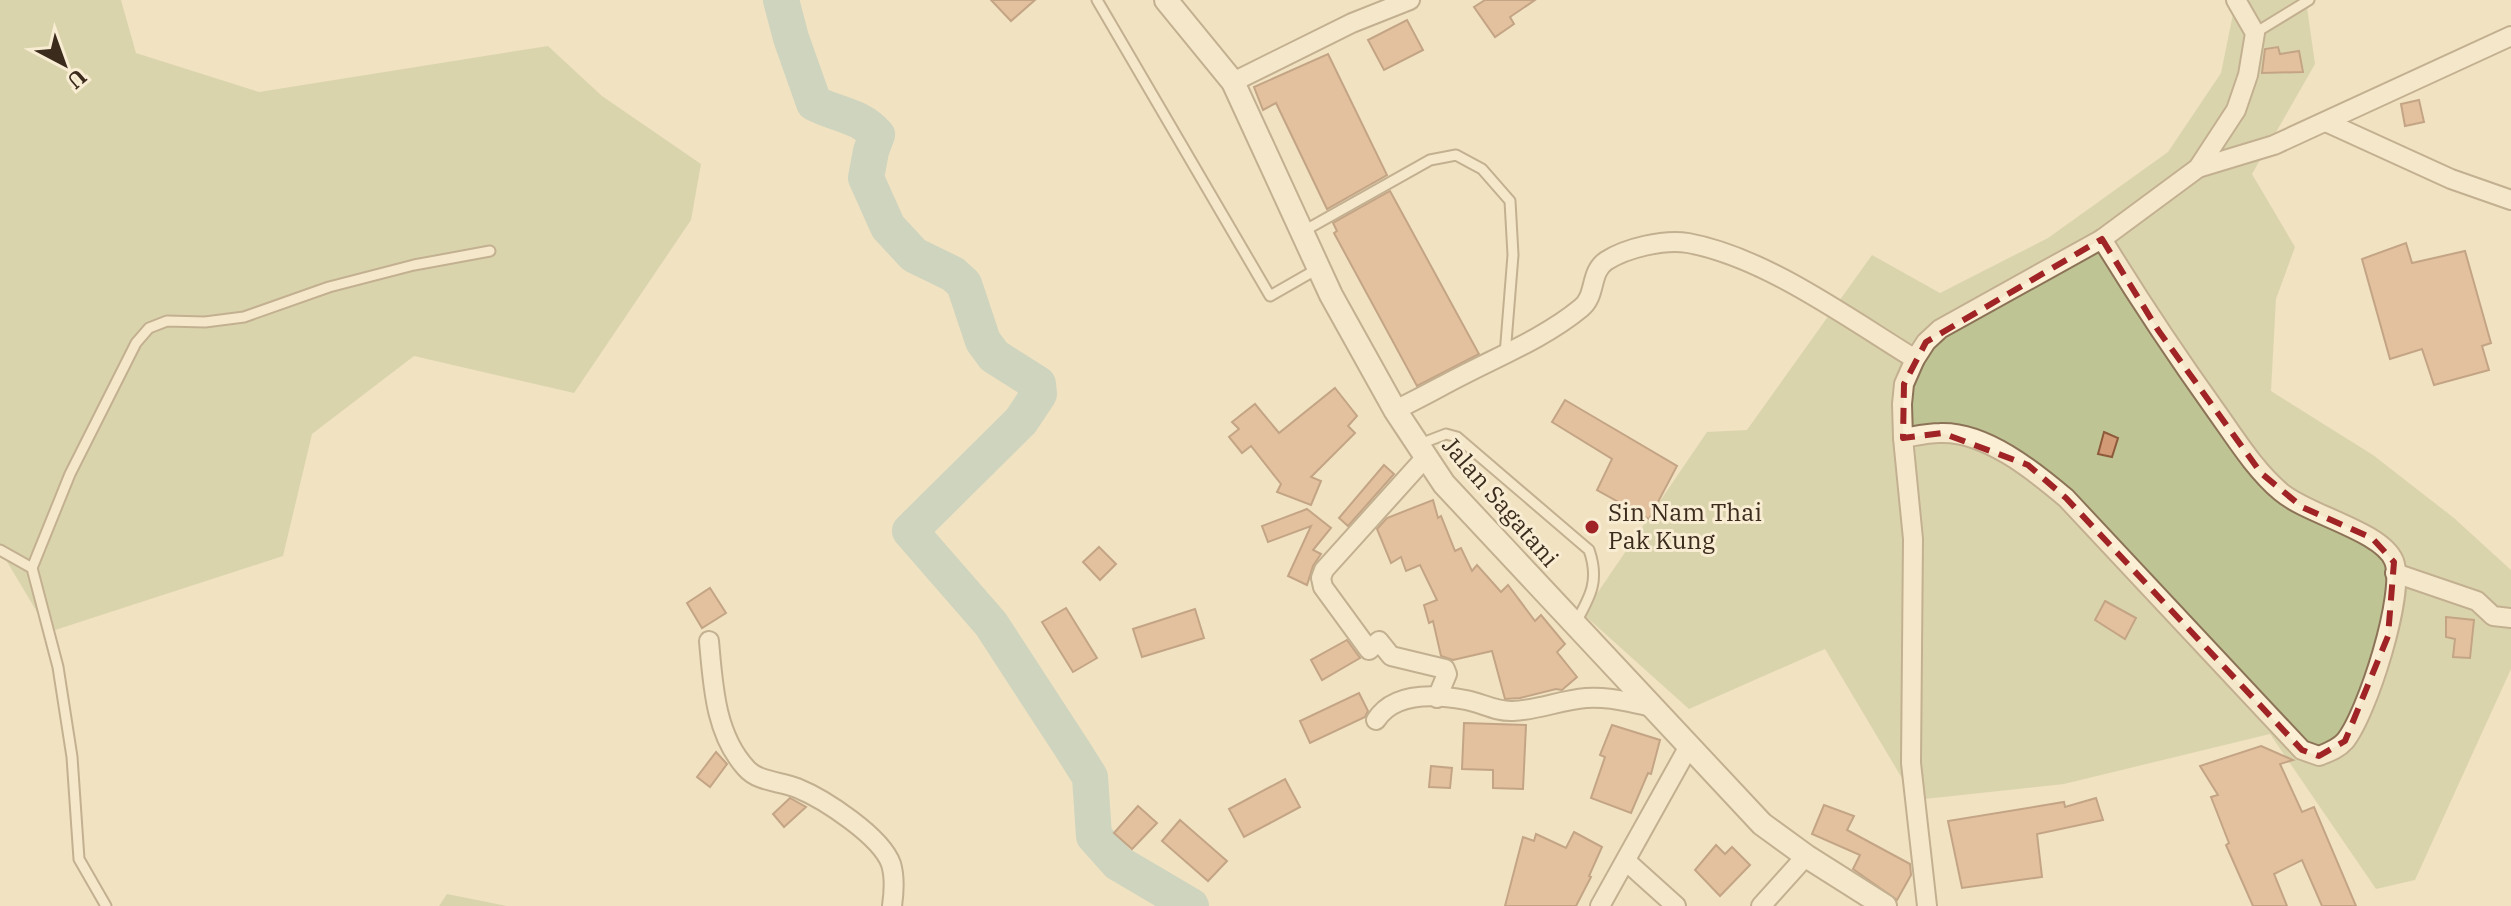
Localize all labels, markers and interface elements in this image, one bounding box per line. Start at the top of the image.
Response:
north arrow [24,24,104,104]
text: U [61,63,93,96]
street label: Jalan Sagatani [1435,429,1566,573]
place label: Sin Nam Thai Pak Kung [1608,496,1762,556]
marker: Sin Nam Thai Pak Kung [1583,518,1601,536]

